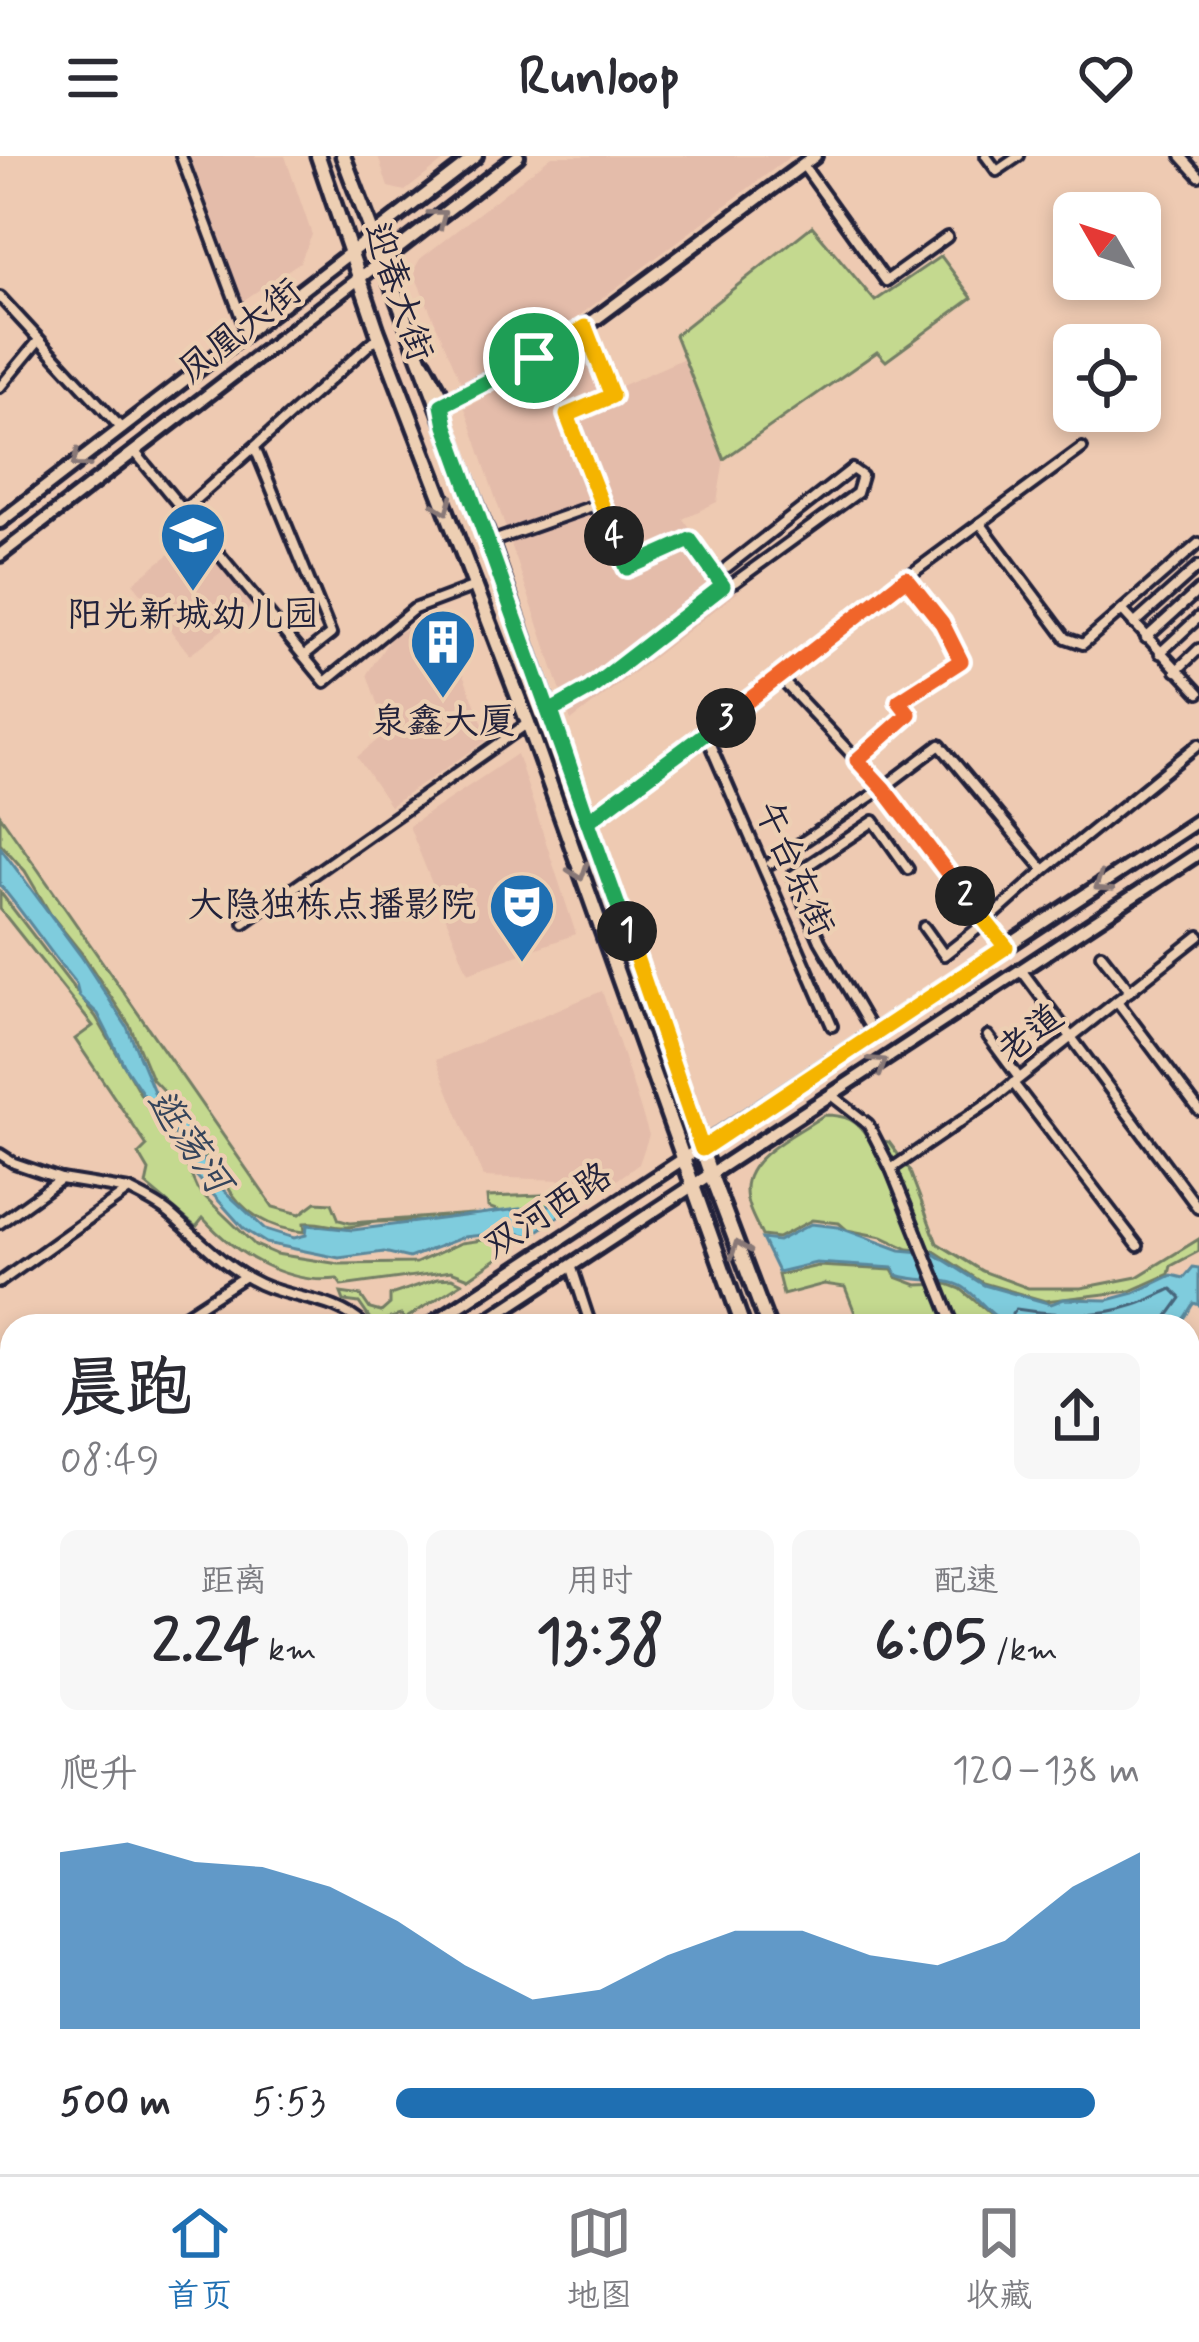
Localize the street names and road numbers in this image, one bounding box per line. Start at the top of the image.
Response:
street label: 迎春大街 [351,216,443,368]
street label: 凤凰大街 [170,269,312,395]
street label: 午台东街 [742,794,844,944]
street label: 老道 [988,994,1074,1076]
street label: 双河西路 [476,1153,622,1271]

